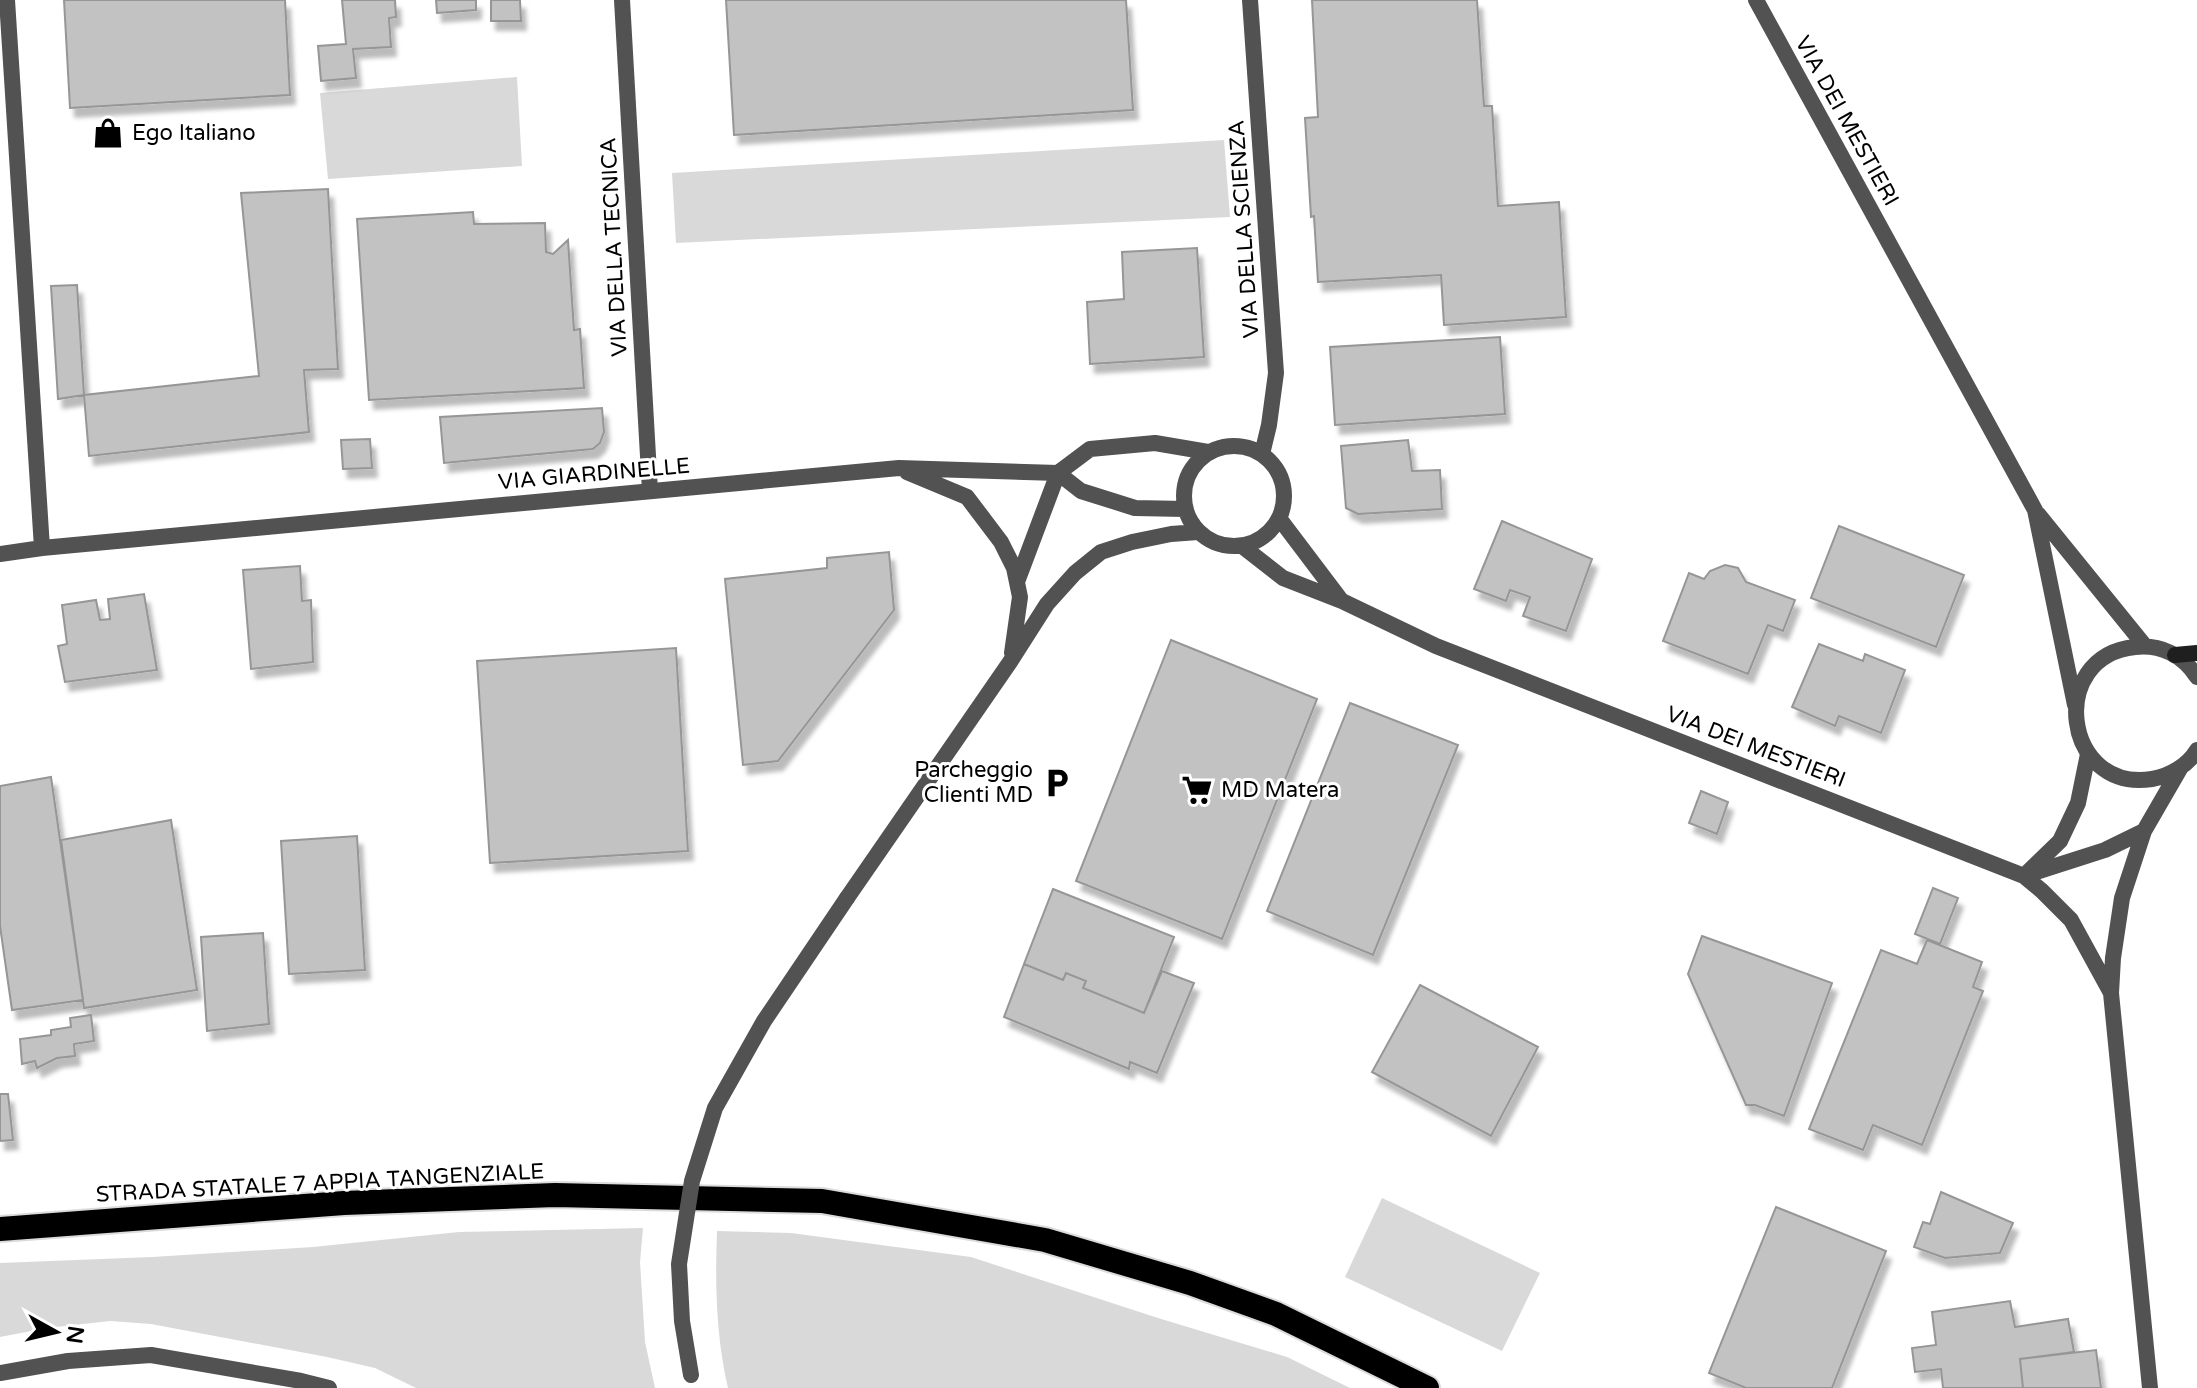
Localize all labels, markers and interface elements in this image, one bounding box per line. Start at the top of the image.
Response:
street label: VIA DEI MESTIERI [1790,32,1904,210]
shop icon: Ego Italiano [91,116,125,150]
street label: VIA DELLA SCIENZA [1223,119,1265,339]
place label: Ego Italiano [132,120,256,146]
street label: VIA DELLA TECNICA [595,137,633,357]
street label: VIA GIARDINELLE [497,453,691,495]
street label: VIA DEI MESTIERI [1663,701,1849,793]
place label: Parcheggio Clienti MD [914,757,1033,808]
parking icon: Parcheggio Clienti MD [1040,766,1074,800]
supermarket icon: MD Matera [1180,773,1214,807]
place label: MD Matera [1221,777,1339,803]
street label: STRADA STATALE 7 APPIA TANGENZIALE [95,1158,545,1208]
north arrow [16,1292,96,1372]
text: N [61,1324,89,1345]

